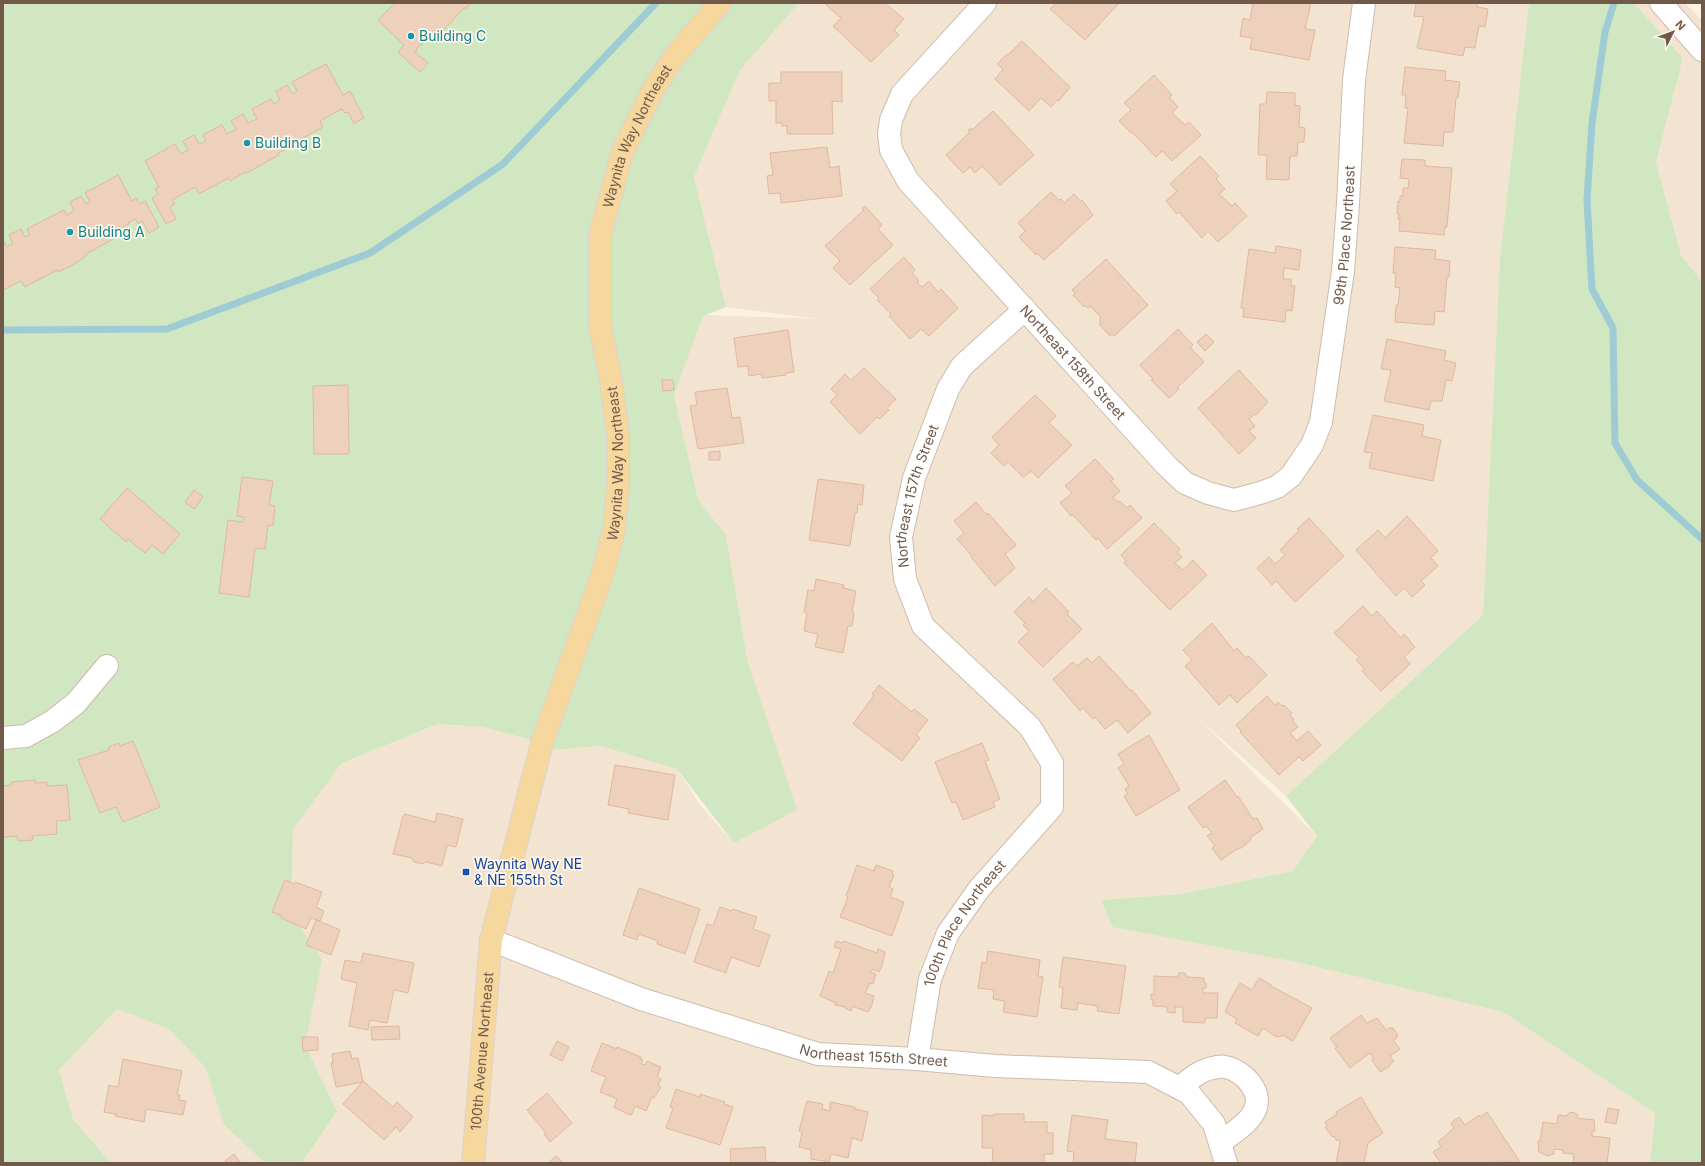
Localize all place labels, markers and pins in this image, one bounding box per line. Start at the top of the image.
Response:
place label: Building C [419,27,486,44]
marker: Building C [406,31,416,41]
place label: Building B [255,134,321,151]
marker: Building B [242,138,252,148]
place label: Building A [78,223,145,240]
marker: Building A [65,227,75,237]
place label: Waynita Way NE & NE 155th St [474,855,582,888]
marker: Waynita Way NE & NE 155th St [461,867,471,877]

